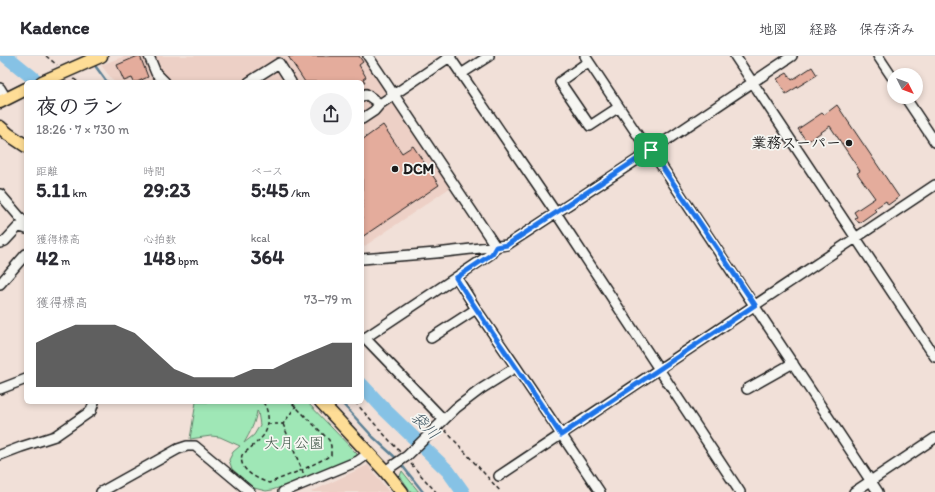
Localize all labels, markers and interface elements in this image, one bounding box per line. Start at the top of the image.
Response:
text: Kadence [20,16,90,39]
text: 地図 [759,21,787,38]
text: 経路 [809,21,837,38]
text: 保存済み [859,21,915,38]
north arrow [887,68,923,104]
map controls [887,68,923,104]
text: 夜のラン [36,93,124,120]
button: share [310,93,352,135]
text: 18:26 · 7 × 730 m [36,122,129,137]
pin [634,133,668,167]
place label: 業務スーパー [752,134,841,152]
marker: 業務スーパー [844,138,854,148]
icon: arrive [640,139,662,161]
place label: DCM [403,160,434,178]
marker: DCM [390,164,400,174]
text: 距離 [36,165,58,178]
text: 時間 [143,165,165,178]
text: ペース [251,165,283,178]
text: 5.11 [36,178,70,202]
text: 29:23 [143,178,191,202]
text: 5:45 [251,178,289,202]
text: km [70,187,87,200]
text: /km [289,187,310,200]
text: kcal [251,232,270,245]
text: 獲得標高 [36,233,80,246]
text: 心拍数 [143,233,176,246]
text: 364 [251,245,284,269]
text: 42 [36,246,59,270]
text: 148 [143,246,176,270]
text: m [59,255,70,268]
text: bpm [176,255,198,268]
text: 73–79 m [304,292,352,307]
text: 獲得標高 [36,295,88,310]
water label: 袋川 [408,407,444,443]
park label: 大月公園 [264,434,324,452]

